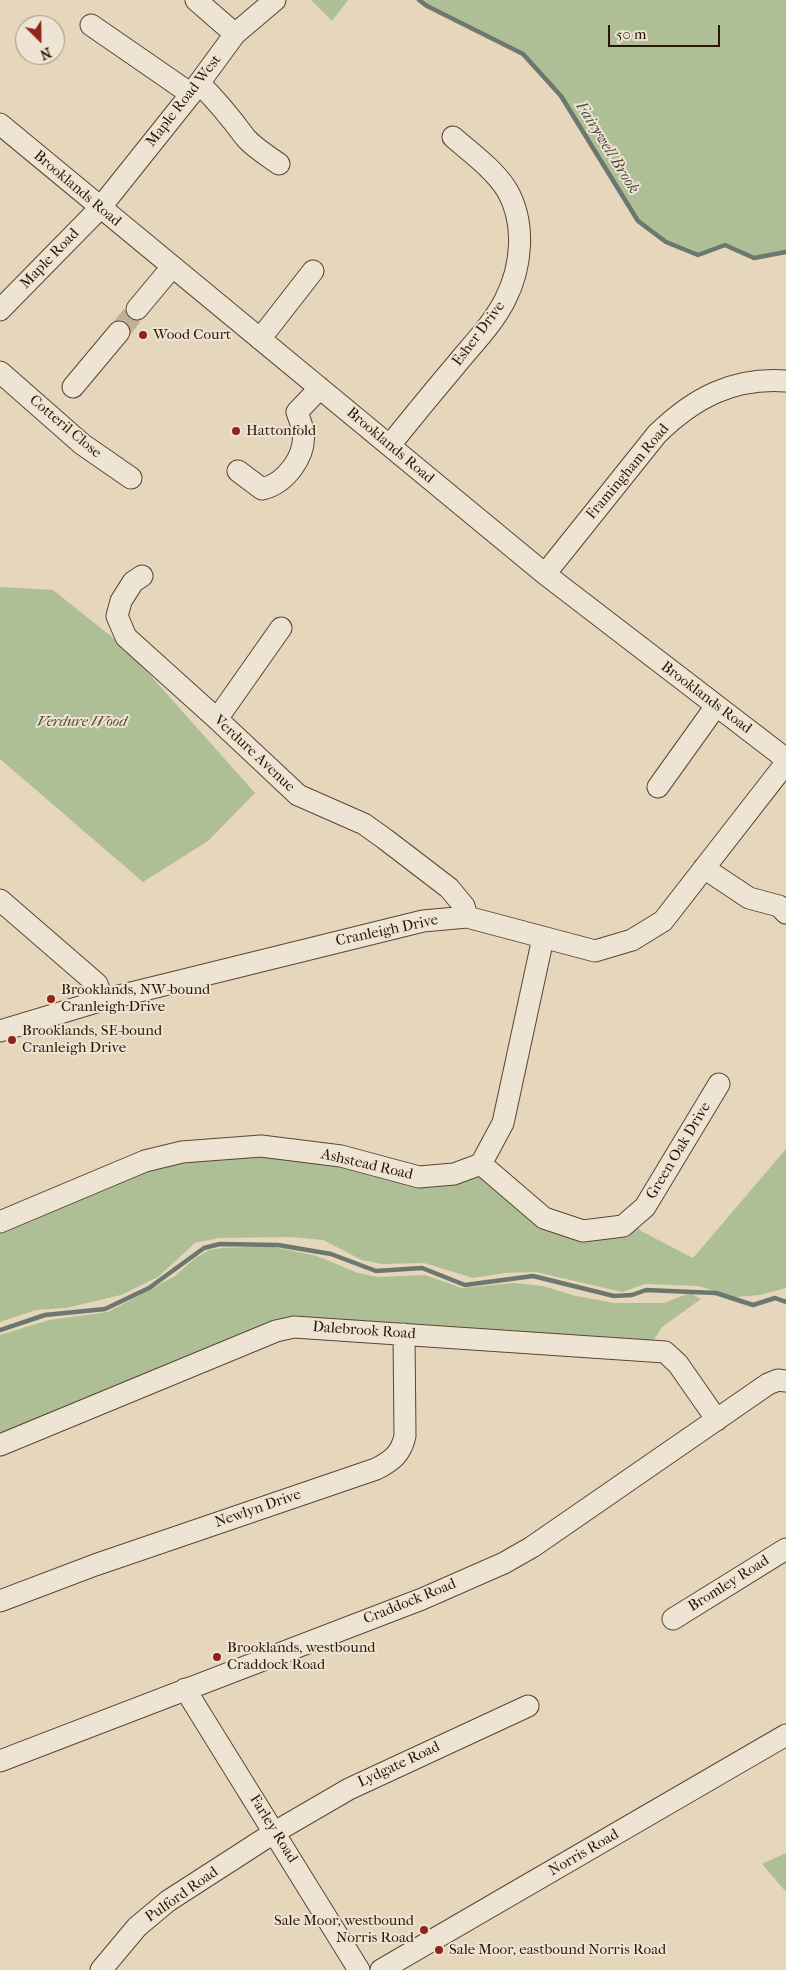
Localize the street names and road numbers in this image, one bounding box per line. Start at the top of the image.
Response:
street label: Maple Road West [142,51,226,151]
street label: Brooklands Road [29,147,125,231]
street label: Maple Road [17,225,83,293]
street label: Esher Drive [449,298,509,370]
street label: Cotteril Close [25,392,105,462]
street label: Brooklands Road [342,404,438,488]
street label: Framingham Road [583,420,673,524]
street label: Brooklands Road [657,658,755,738]
street label: Verdure Avenue [210,712,298,796]
street label: Cranleigh Drive [334,911,440,951]
street label: Green Oak Drive [643,1099,715,1203]
street label: Ashstead Road [319,1146,415,1184]
street label: Dalebrook Road [312,1318,416,1344]
street label: Newlyn Drive [213,1486,303,1532]
street label: Bromley Road [685,1552,773,1616]
street label: Craddock Road [361,1575,459,1629]
street label: Lydgate Road [355,1738,443,1792]
street label: Farley Road [245,1792,301,1866]
street label: Norris Road [546,1826,622,1880]
street label: Pulford Road [142,1863,222,1927]

